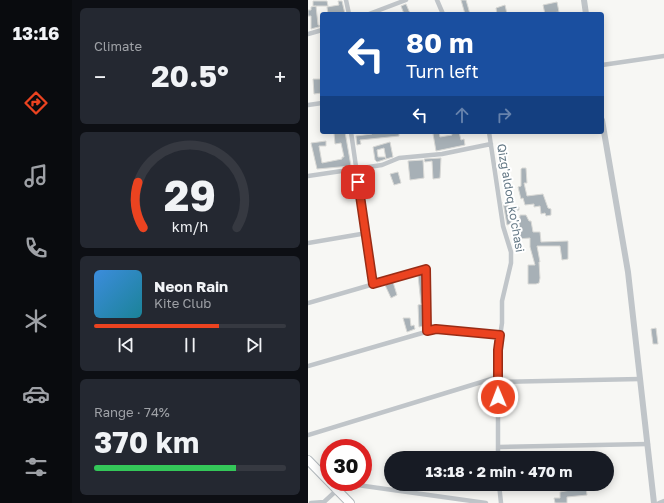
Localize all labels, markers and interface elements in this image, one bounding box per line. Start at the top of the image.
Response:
text: 13:16 [13,22,59,44]
text: 80 m [406,26,474,59]
icon: left [340,28,392,80]
text: Climate [94,38,142,54]
text: 20.5° [151,58,229,94]
text: Turn left [406,60,479,82]
text: − [94,63,106,90]
text: + [274,63,286,90]
icon: directions [22,89,50,117]
icon: left [409,104,431,126]
icon: ahead [451,104,473,126]
icon: right [493,104,515,126]
street label: Qizg'aldoq ko'chasi [494,142,528,254]
icon: music [22,162,50,190]
pin [341,165,375,199]
text: 29 [164,169,216,219]
icon: arrive [347,171,369,193]
text: km/h [172,217,208,234]
icon: phone [22,234,50,262]
text: Neon Rain [154,277,228,295]
text: Kite Club [154,295,211,311]
icon: climate [22,307,50,335]
icon: previous [115,334,137,356]
icon: pause [179,334,201,356]
icon: next [243,334,265,356]
position arrow [477,376,519,418]
icon: car [22,380,50,408]
text: Range · 74% [94,404,170,420]
text: 370 km [94,424,199,460]
speed limit sign: 30 [320,439,372,491]
icon: filters [22,453,50,481]
text: 13:18 · 2 min · 470 m [426,462,573,480]

